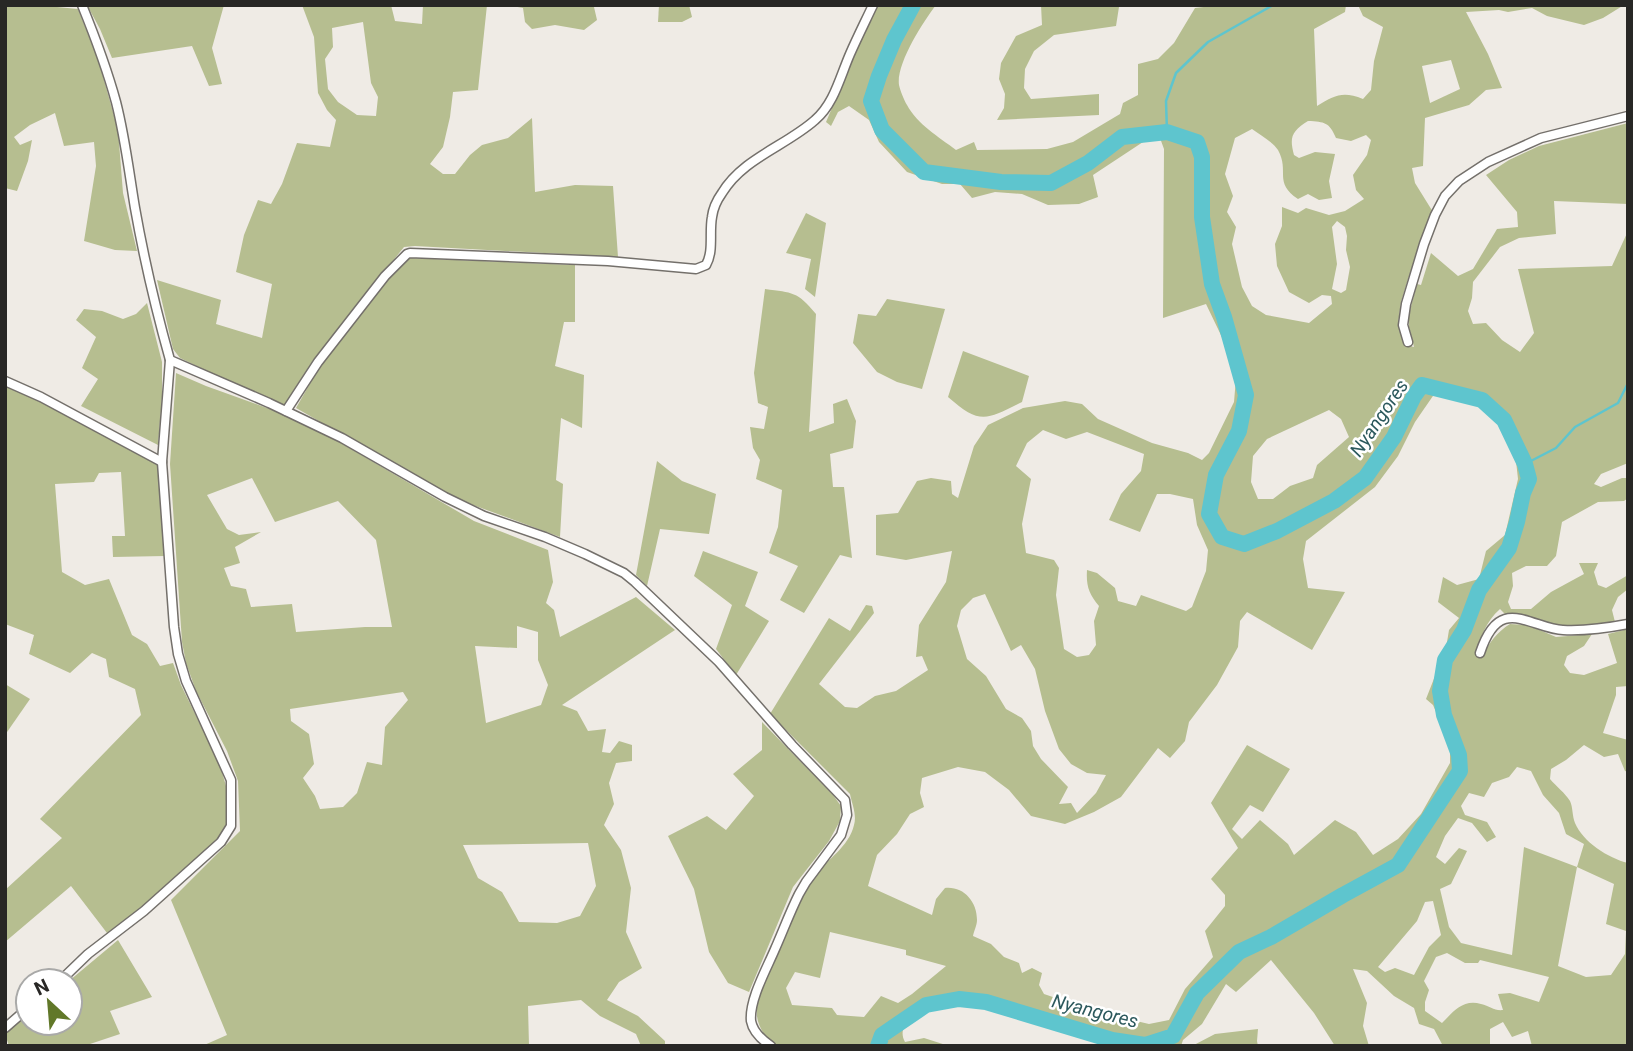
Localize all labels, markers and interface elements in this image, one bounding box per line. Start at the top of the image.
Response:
water label: Nyangores [1345,375,1413,461]
north arrow [14,967,84,1037]
text: N [31,974,53,1000]
water label: Nyangores [1049,989,1141,1033]

